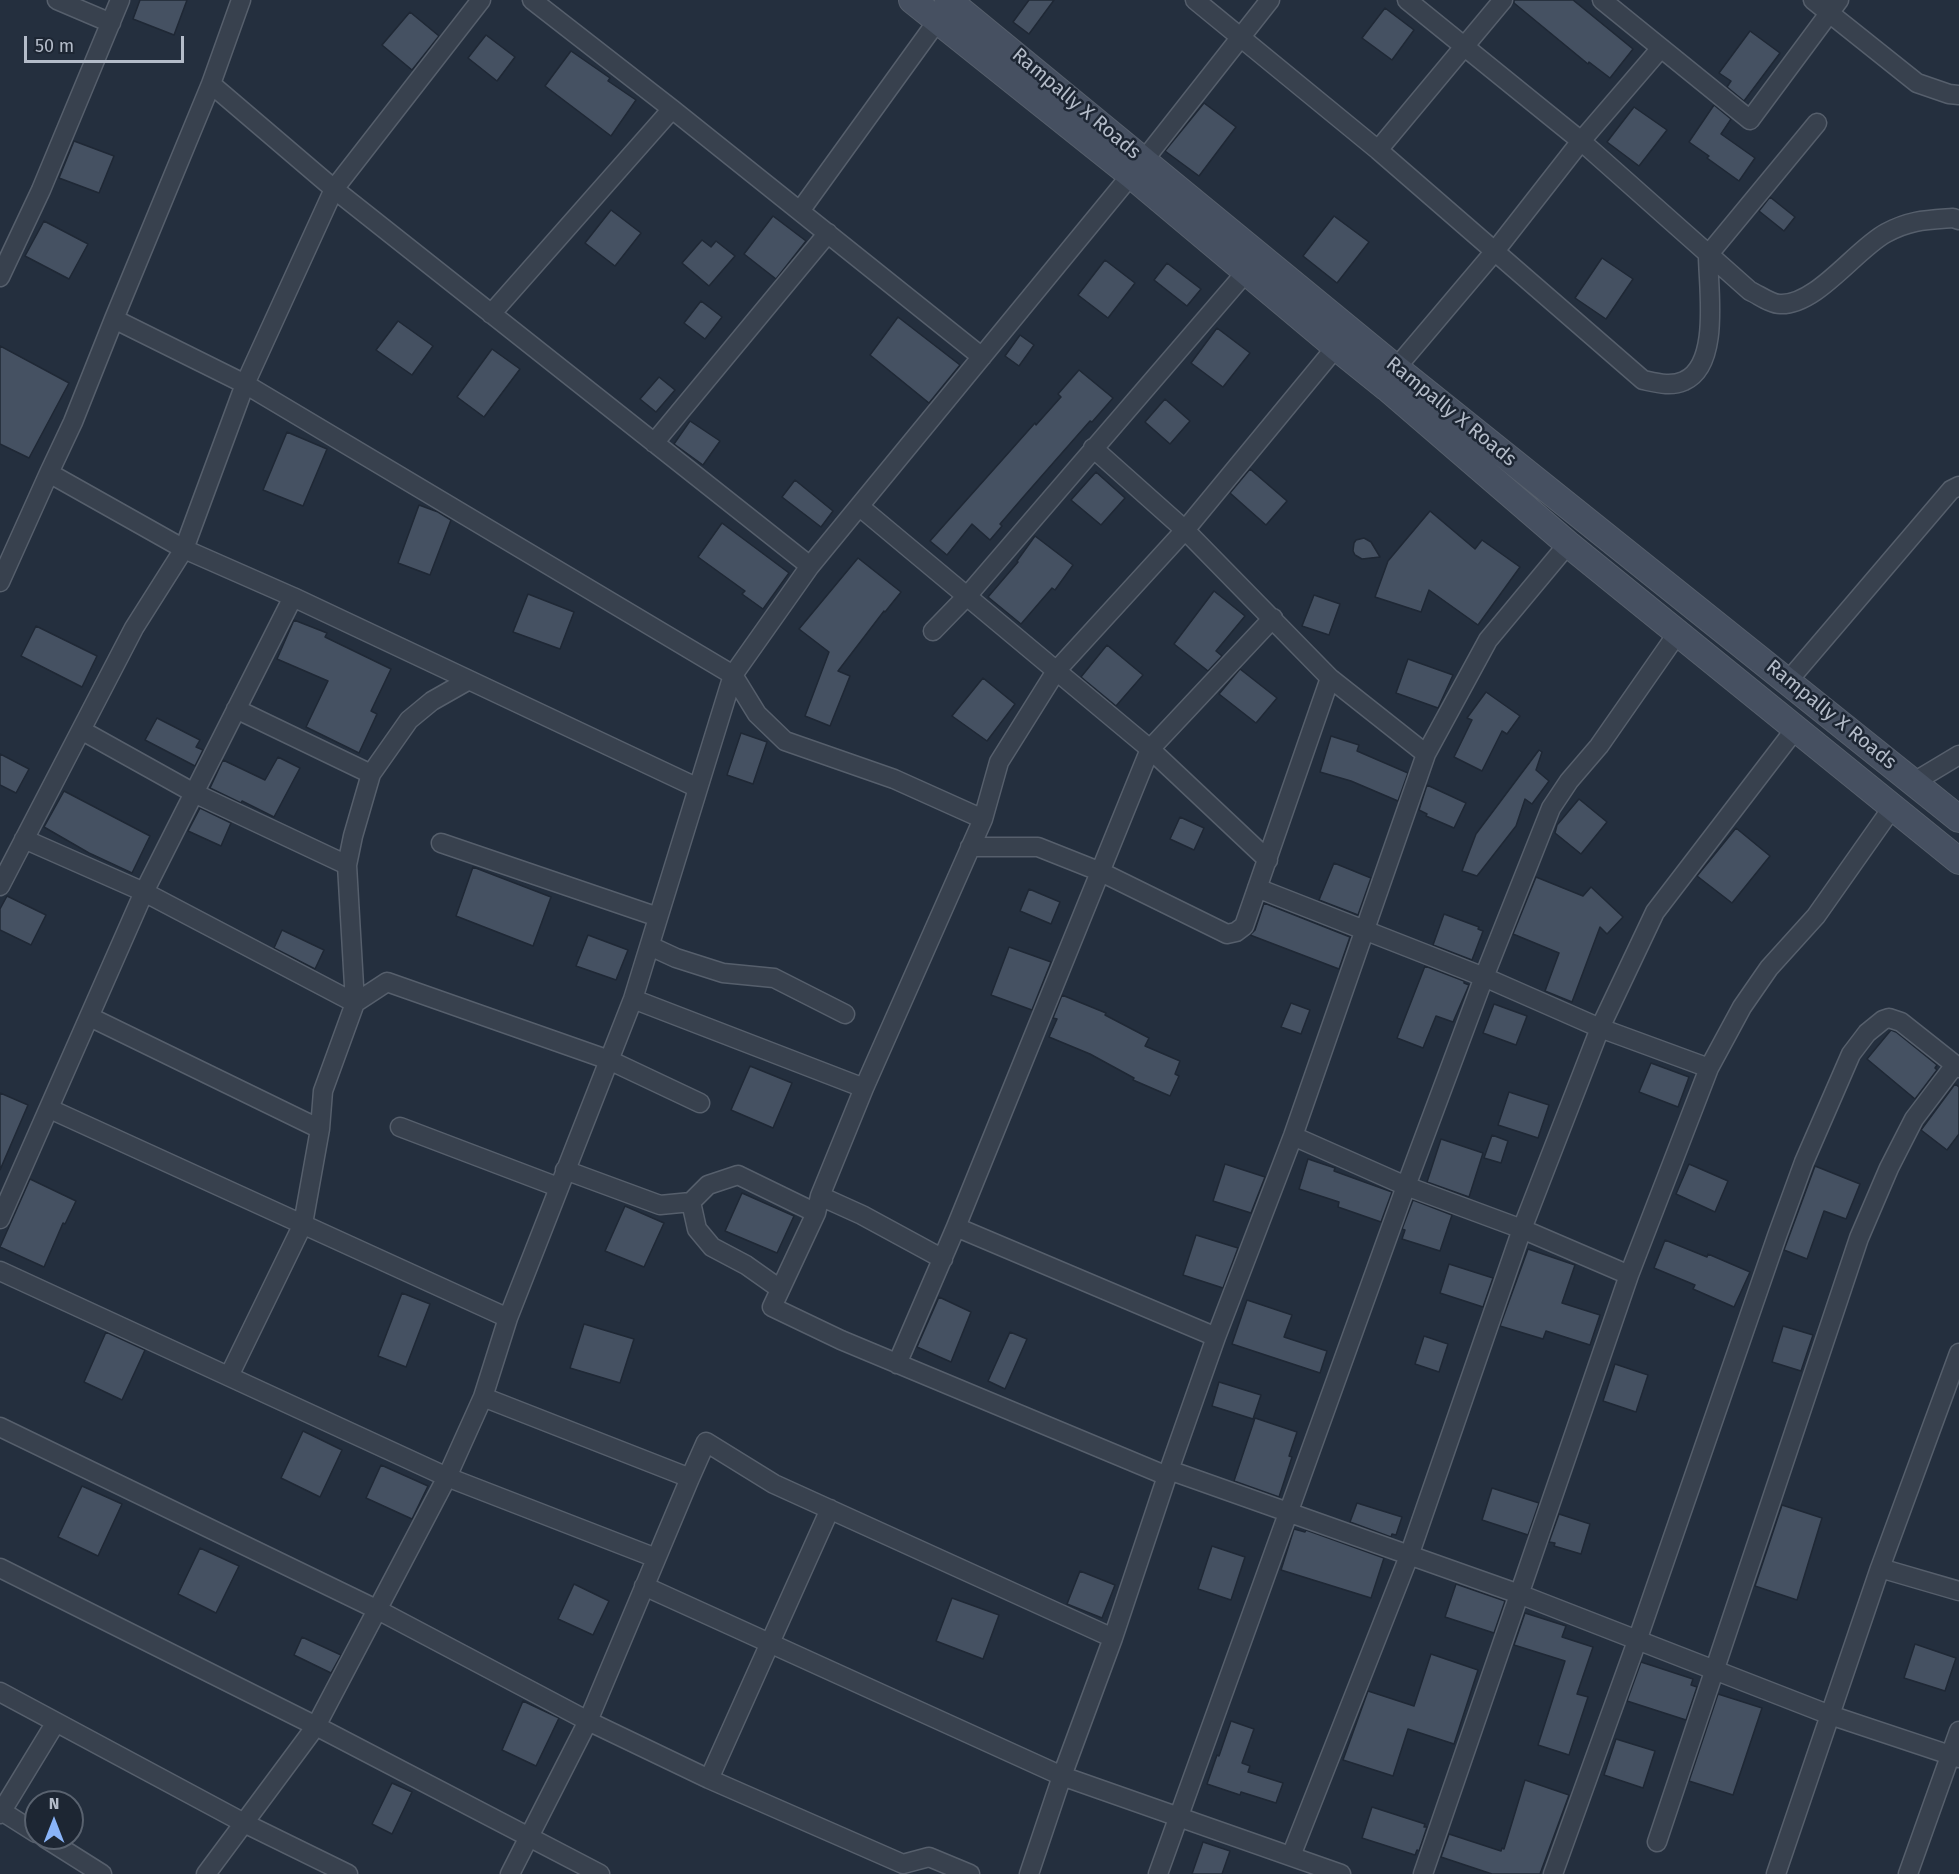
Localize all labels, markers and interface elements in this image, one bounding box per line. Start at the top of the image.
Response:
scale bar [27,24,188,62]
text: 50 m [35,35,74,57]
street label: Rampally X Roads [1007,43,1145,165]
street label: Rampally X Roads [1381,352,1521,472]
street label: Rampally X Roads [1761,655,1901,775]
north arrow [24,1790,84,1850]
text: N [49,1794,59,1813]

